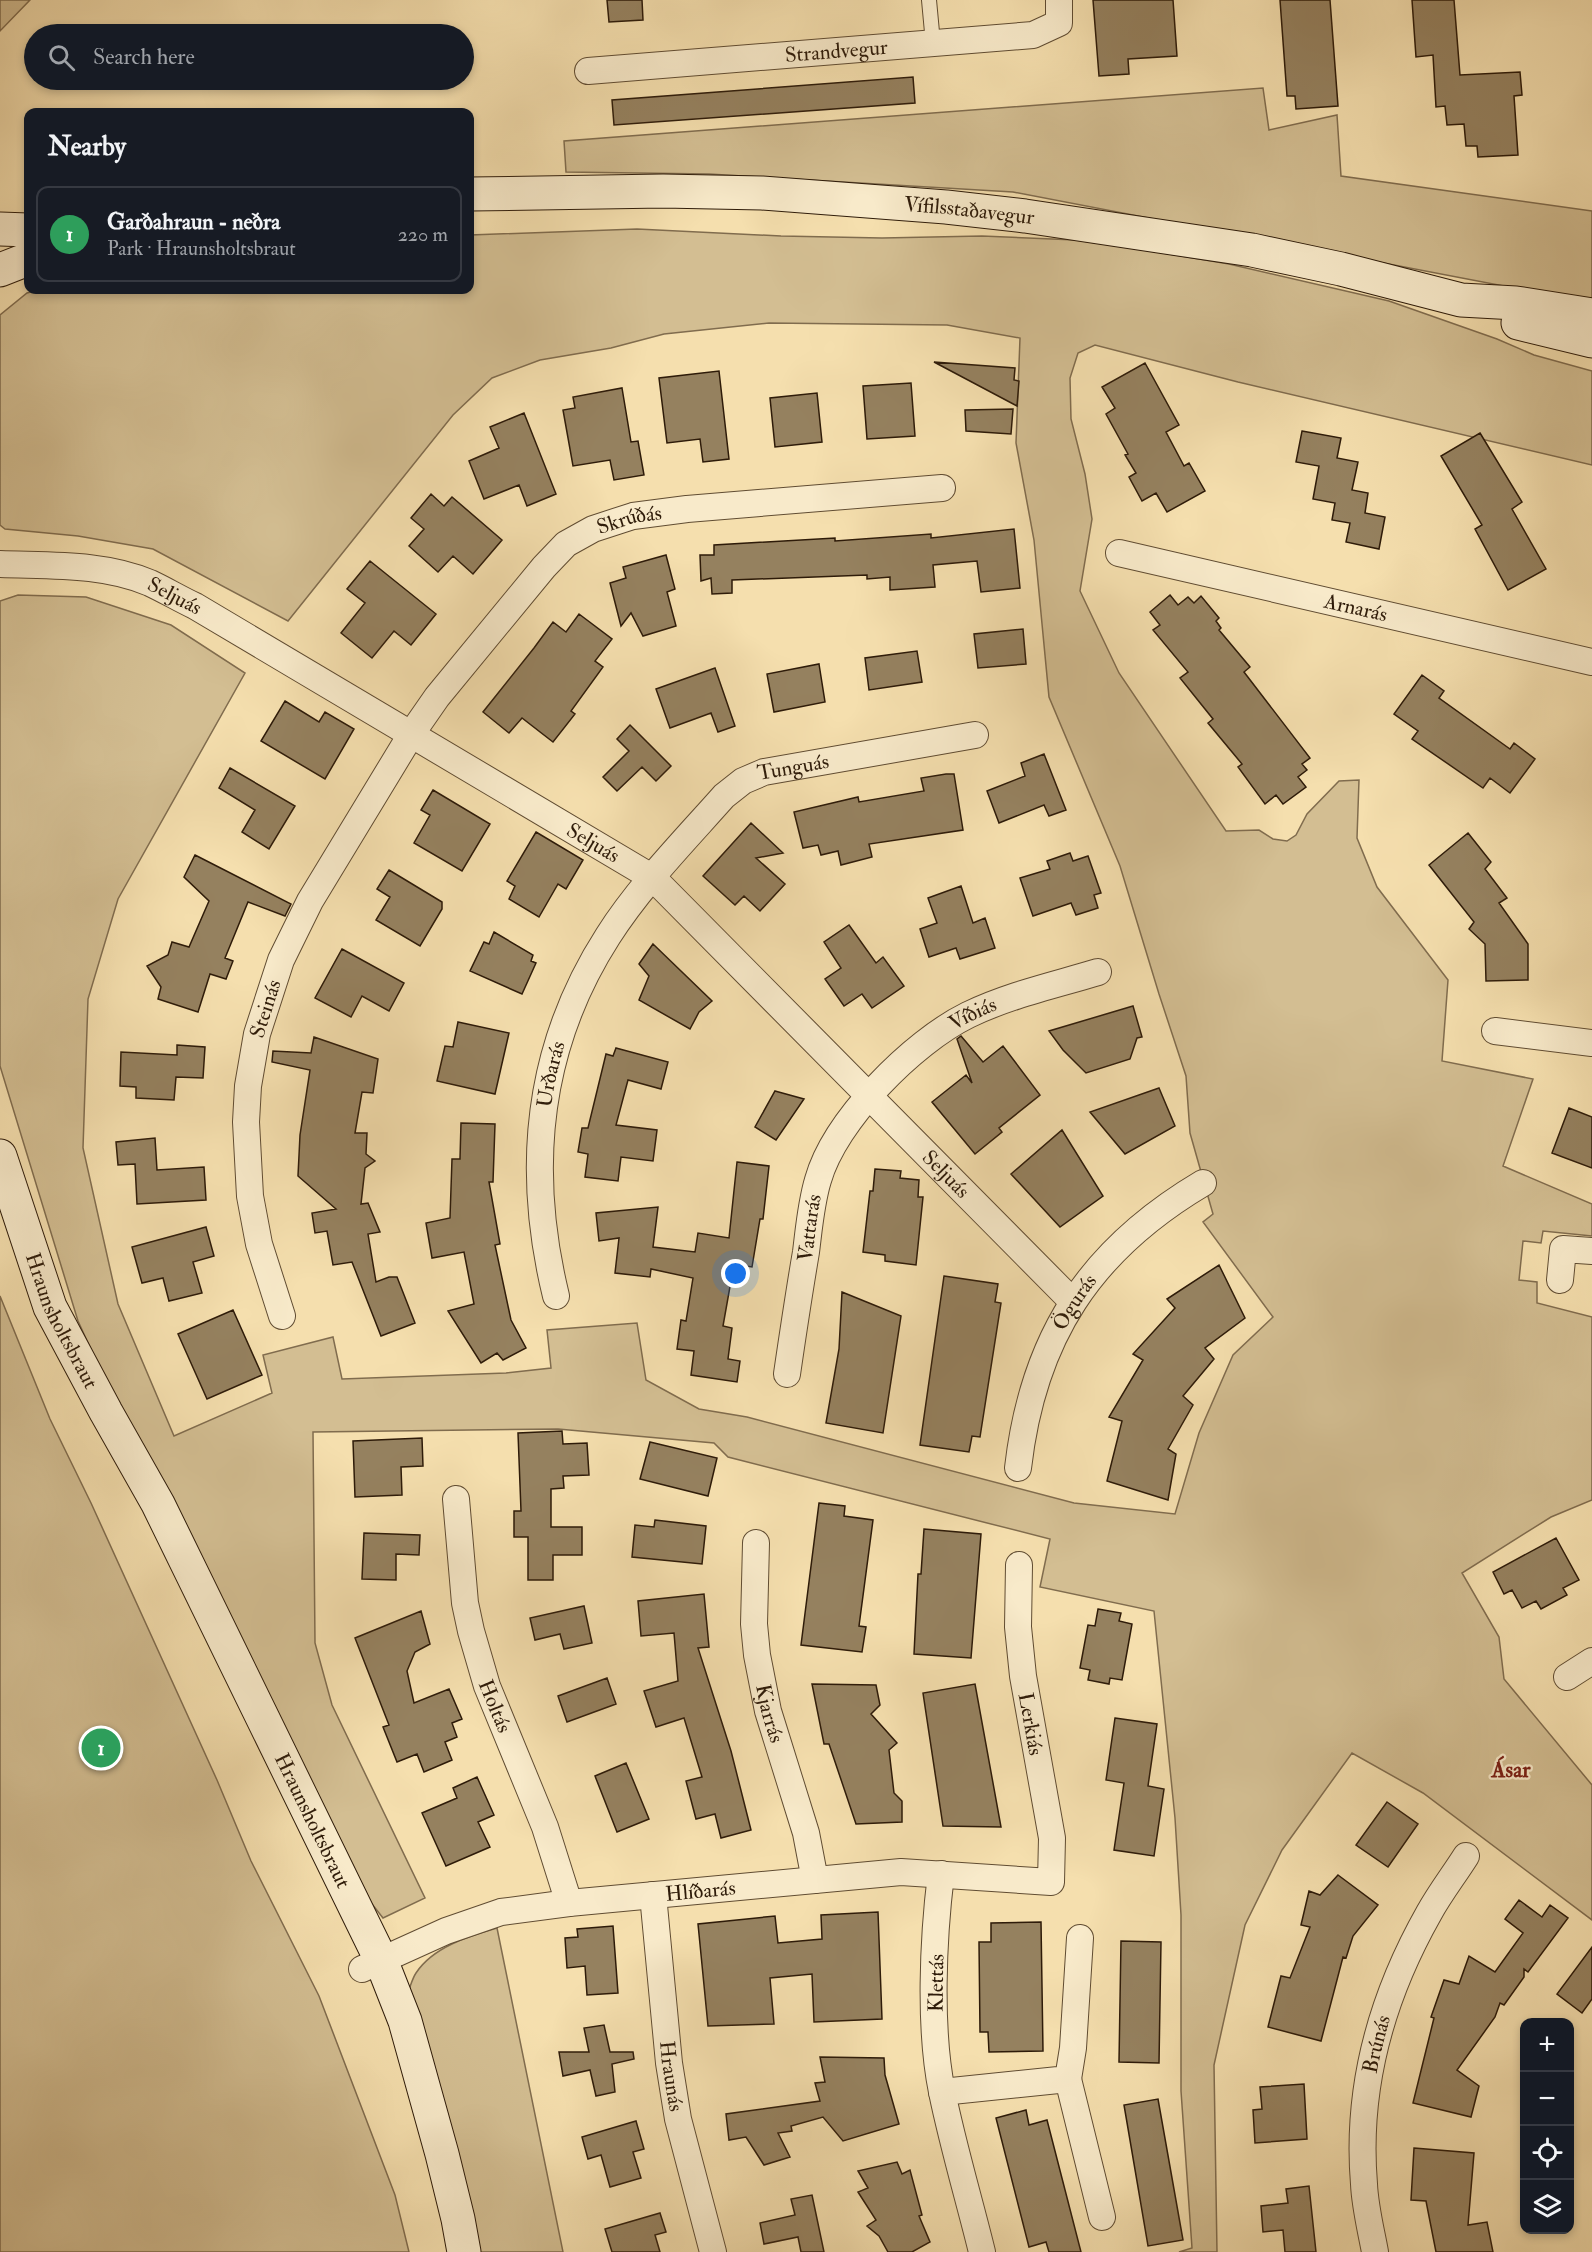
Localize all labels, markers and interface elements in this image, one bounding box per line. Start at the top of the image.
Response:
search box [24,24,474,90]
street label: Strandvegur [784,34,889,69]
icon: search [45,41,78,74]
text: Search here [93,43,195,71]
text: Nearby [48,131,126,163]
street label: Vífilsstaðavegur [903,191,1036,231]
text: Garðahraun - neðra [107,208,280,236]
text: 1 [66,222,73,247]
text: 220 m [398,222,448,247]
text: Park · Hraunsholtsbraut [107,236,296,261]
street label: Skrúðás [593,499,663,541]
street label: Seljuás [143,571,207,621]
street label: Arnarás [1320,587,1390,628]
street label: Tunguás [755,748,831,787]
street label: Seljuás [562,817,625,869]
street label: Steinás [244,976,288,1041]
street label: Víðiás [944,991,1000,1037]
street label: Urðarás [531,1038,572,1109]
street label: Seljuás [916,1144,976,1204]
street label: Vattarás [792,1192,828,1264]
street label: Hraunsholtsbraut [19,1249,104,1394]
your location [721,1259,750,1288]
street label: Ögurás [1047,1268,1103,1335]
street label: Holtás [472,1676,518,1737]
street label: Kjarrás [749,1682,790,1746]
street label: Lerkiás [1012,1691,1049,1758]
pin: 1 [82,1726,120,1770]
street label: Hraunsholtsbraut [268,1749,357,1893]
district label: Ásar [1491,1755,1531,1784]
street label: Hlíðarás [664,1875,737,1908]
street label: Klettás [922,1954,951,2012]
street label: Brúnás [1357,2012,1397,2076]
map controls [1520,2018,1574,2234]
button: + [1520,2018,1574,2072]
street label: Hraunás [653,2039,690,2113]
button: − [1520,2072,1574,2126]
button: locate [1520,2126,1574,2180]
button: layers [1520,2180,1574,2234]

